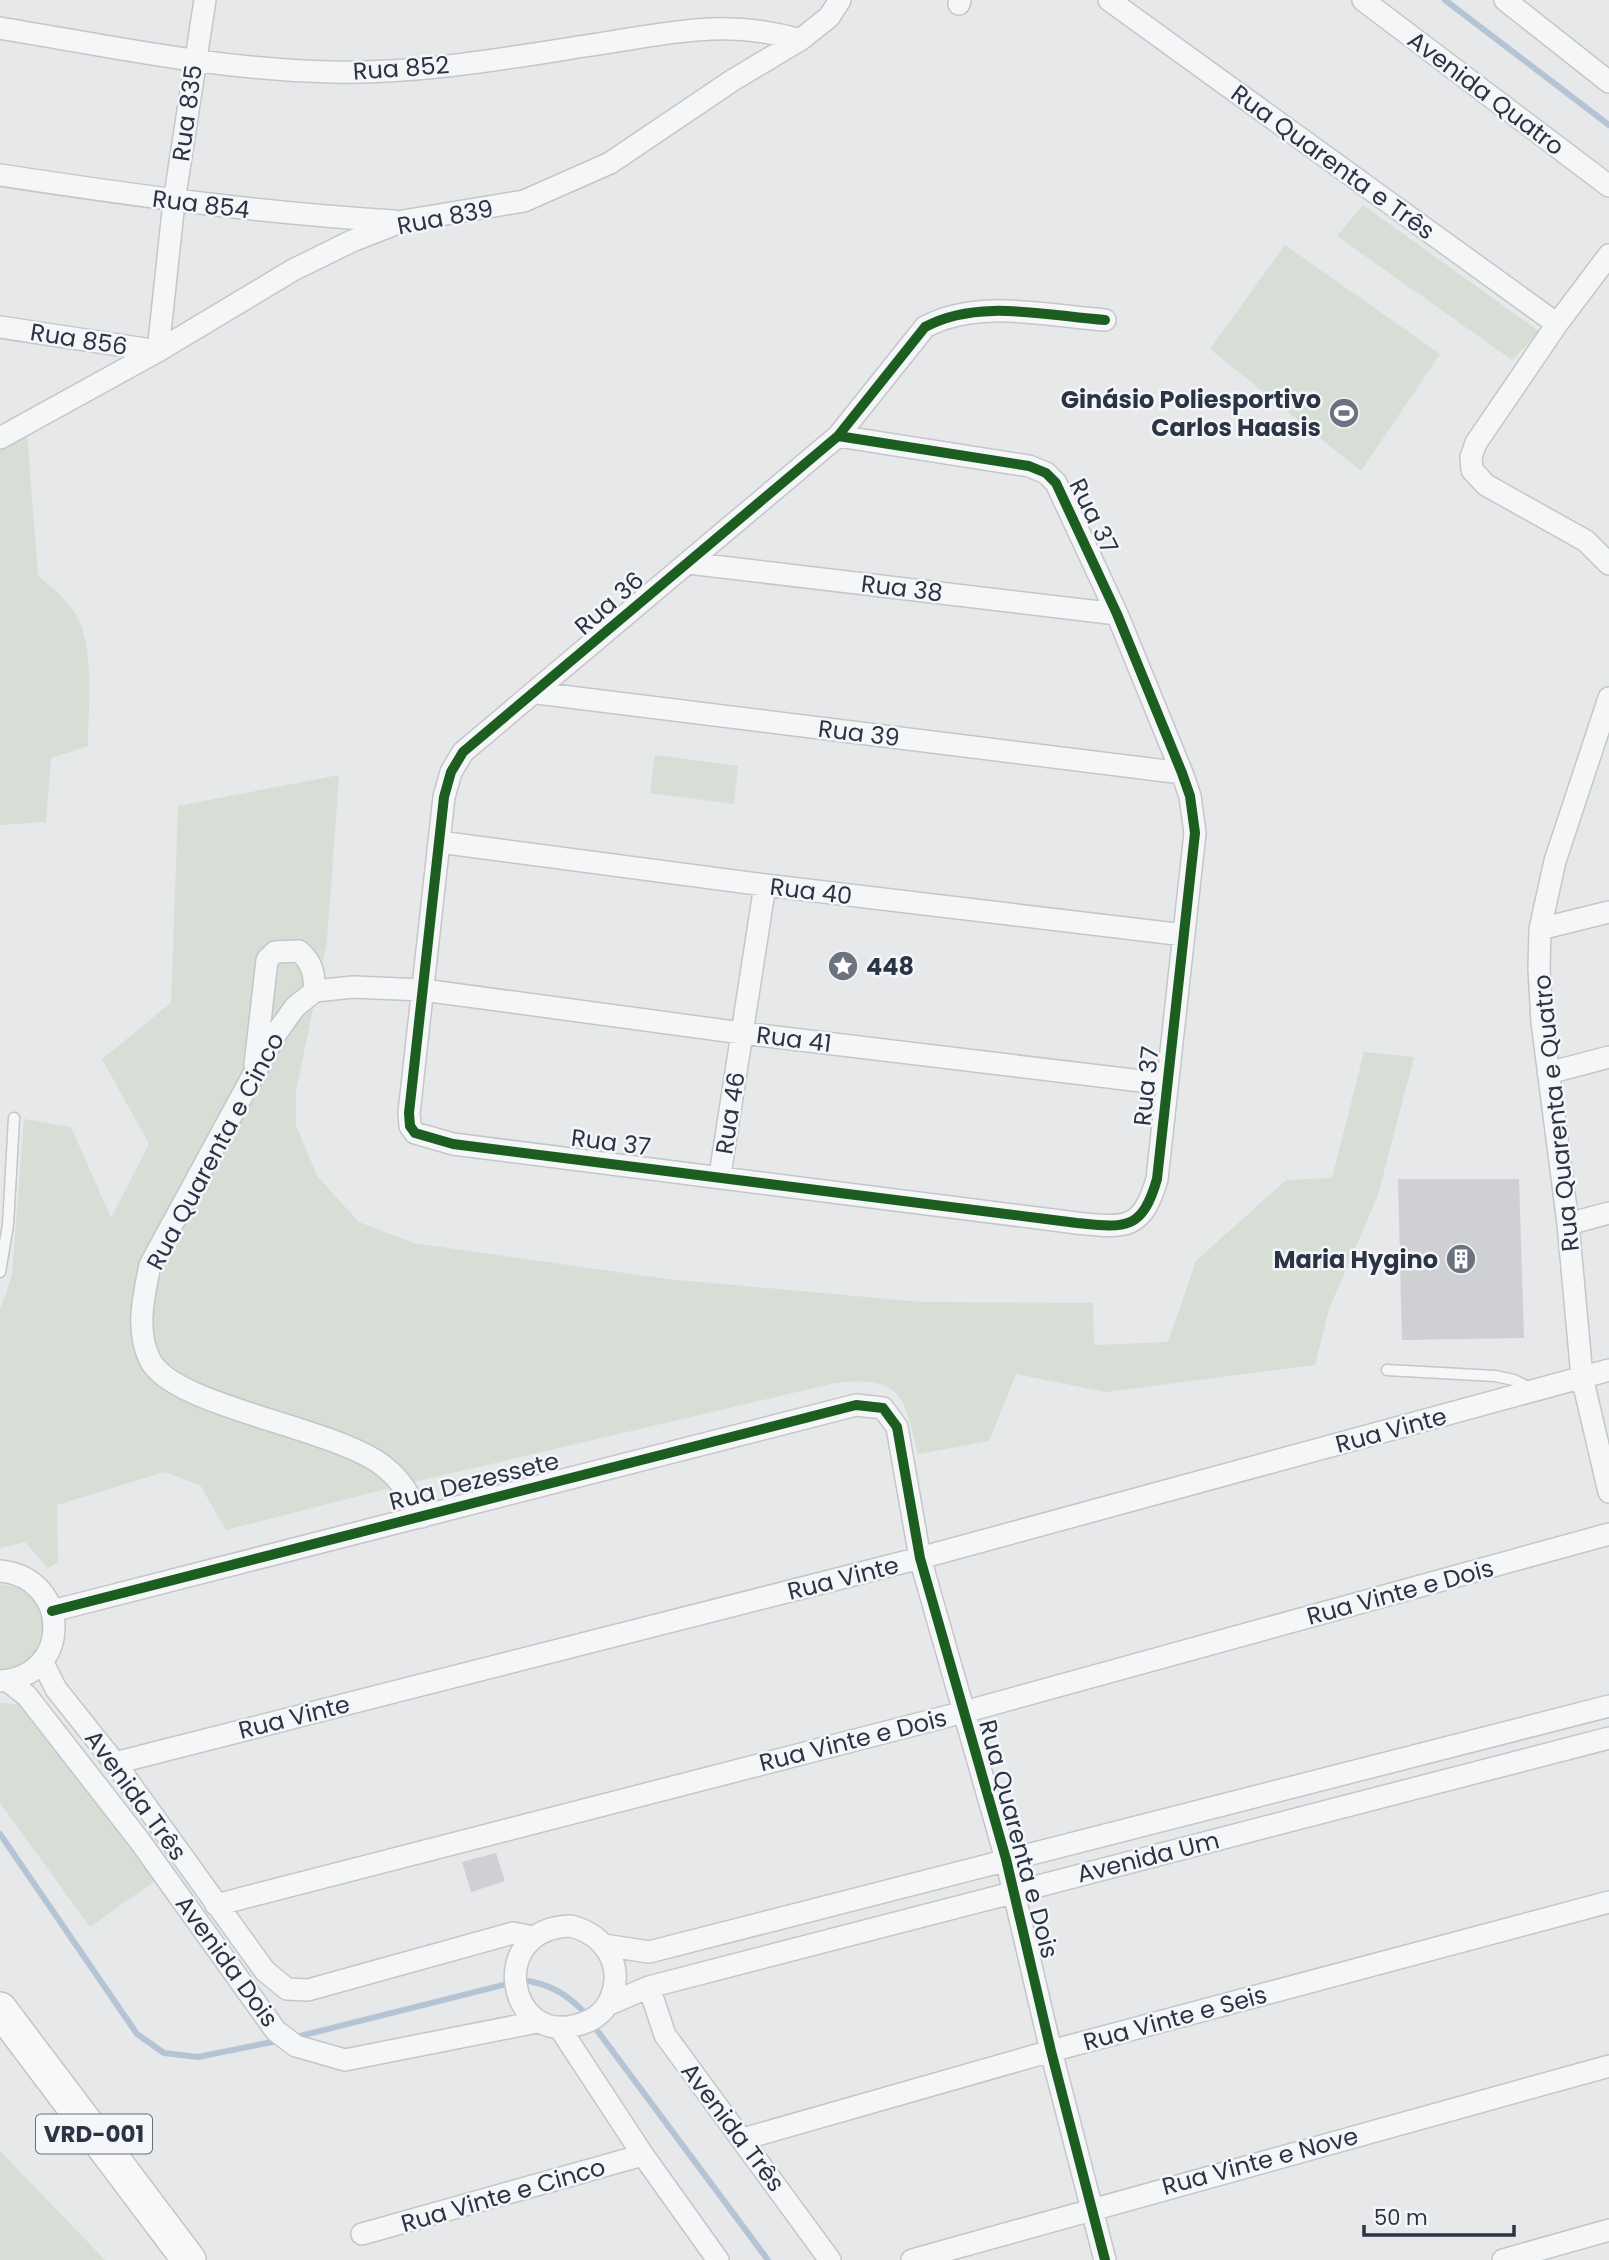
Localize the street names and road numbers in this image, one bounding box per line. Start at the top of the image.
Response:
street label: Avenida Quatro [1401,23,1571,163]
street label: Rua 852 [352,48,450,88]
street label: Rua 835 [164,63,210,163]
street label: Rua Quarenta e Três [1224,77,1442,247]
street label: Rua 854 [150,182,252,226]
street label: Rua 839 [394,192,496,242]
street label: Rua 856 [28,315,130,363]
street label: Rua 37 [1062,473,1126,559]
street label: Rua 36 [567,564,651,642]
street label: Rua 38 [859,567,945,609]
street label: Rua 39 [816,712,902,754]
street label: Rua 40 [768,870,854,912]
street label: Rua Quarenta e Quatro [1525,973,1587,1253]
street label: Rua 41 [755,1018,833,1060]
street label: Rua Quarenta e Cinco [138,1026,292,1276]
street label: Rua 37 [1125,1045,1167,1127]
street label: Rua 46 [707,1069,753,1157]
street label: Rua 37 [569,1121,653,1163]
street label: Rua Vinte [1332,1399,1450,1461]
street label: Rua Dezessete [386,1444,562,1518]
street label: Rua Vinte [784,1548,902,1608]
street label: Rua Vinte e Dois [1303,1551,1497,1633]
street label: Rua Vinte [235,1687,353,1747]
street label: Rua Vinte e Dois [756,1701,950,1779]
street label: Rua Quarenta e Dois [971,1716,1067,1962]
street label: Avenida Três [77,1723,195,1867]
street label: Avenida Um [1073,1823,1223,1891]
street label: Avenida Dois [168,1888,286,2034]
street label: Rua Vinte e Seis [1080,1978,1270,2058]
street label: Avenida Três [673,2056,793,2198]
road number: VRD-001 [36,2114,152,2154]
street label: Rua Vinte e Nove [1158,2119,1362,2203]
street label: Rua Vinte e Cinco [397,2150,609,2240]

